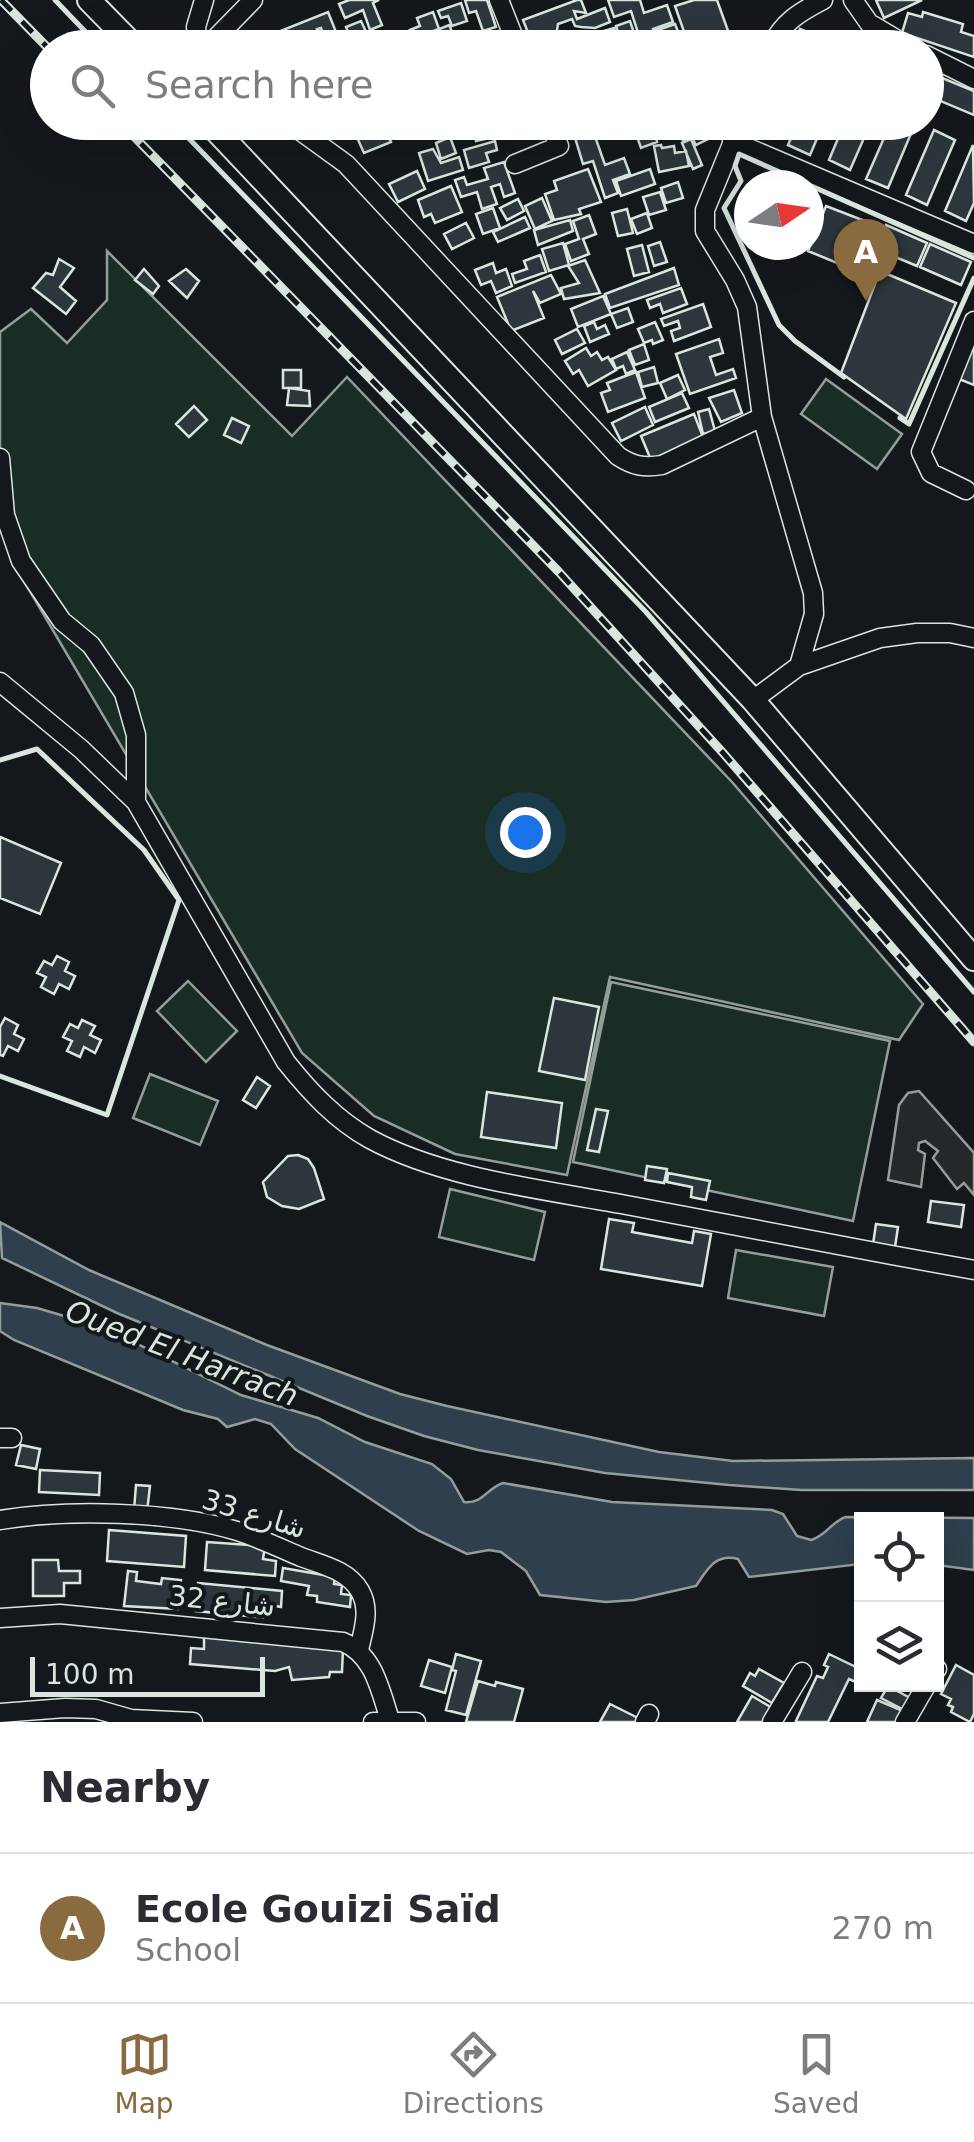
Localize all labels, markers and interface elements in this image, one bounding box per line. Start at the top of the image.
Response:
search box [30,30,944,140]
icon: search [65,58,120,113]
text: Search here [145,63,373,107]
north arrow [734,170,824,260]
pin: A [834,218,898,301]
your location [500,807,551,858]
water label: Oued El Harrach [61,1293,303,1413]
street label: شارع 33 [198,1483,310,1545]
map controls [854,1512,944,1692]
button: locate [854,1512,944,1602]
street label: شارع 32 [167,1579,277,1623]
button: layers [854,1602,944,1692]
scale bar [30,1652,265,1696]
text: 100 m [45,1658,135,1691]
text: Nearby [40,1763,210,1812]
text: Ecole Gouizi Saïd [135,1887,501,1931]
text: A [60,1909,85,1947]
text: 270 m [832,1909,934,1947]
text: School [135,1931,241,1969]
tab: Map [115,2027,174,2120]
tab: Directions [403,2027,544,2120]
tab: Saved [773,2027,859,2120]

